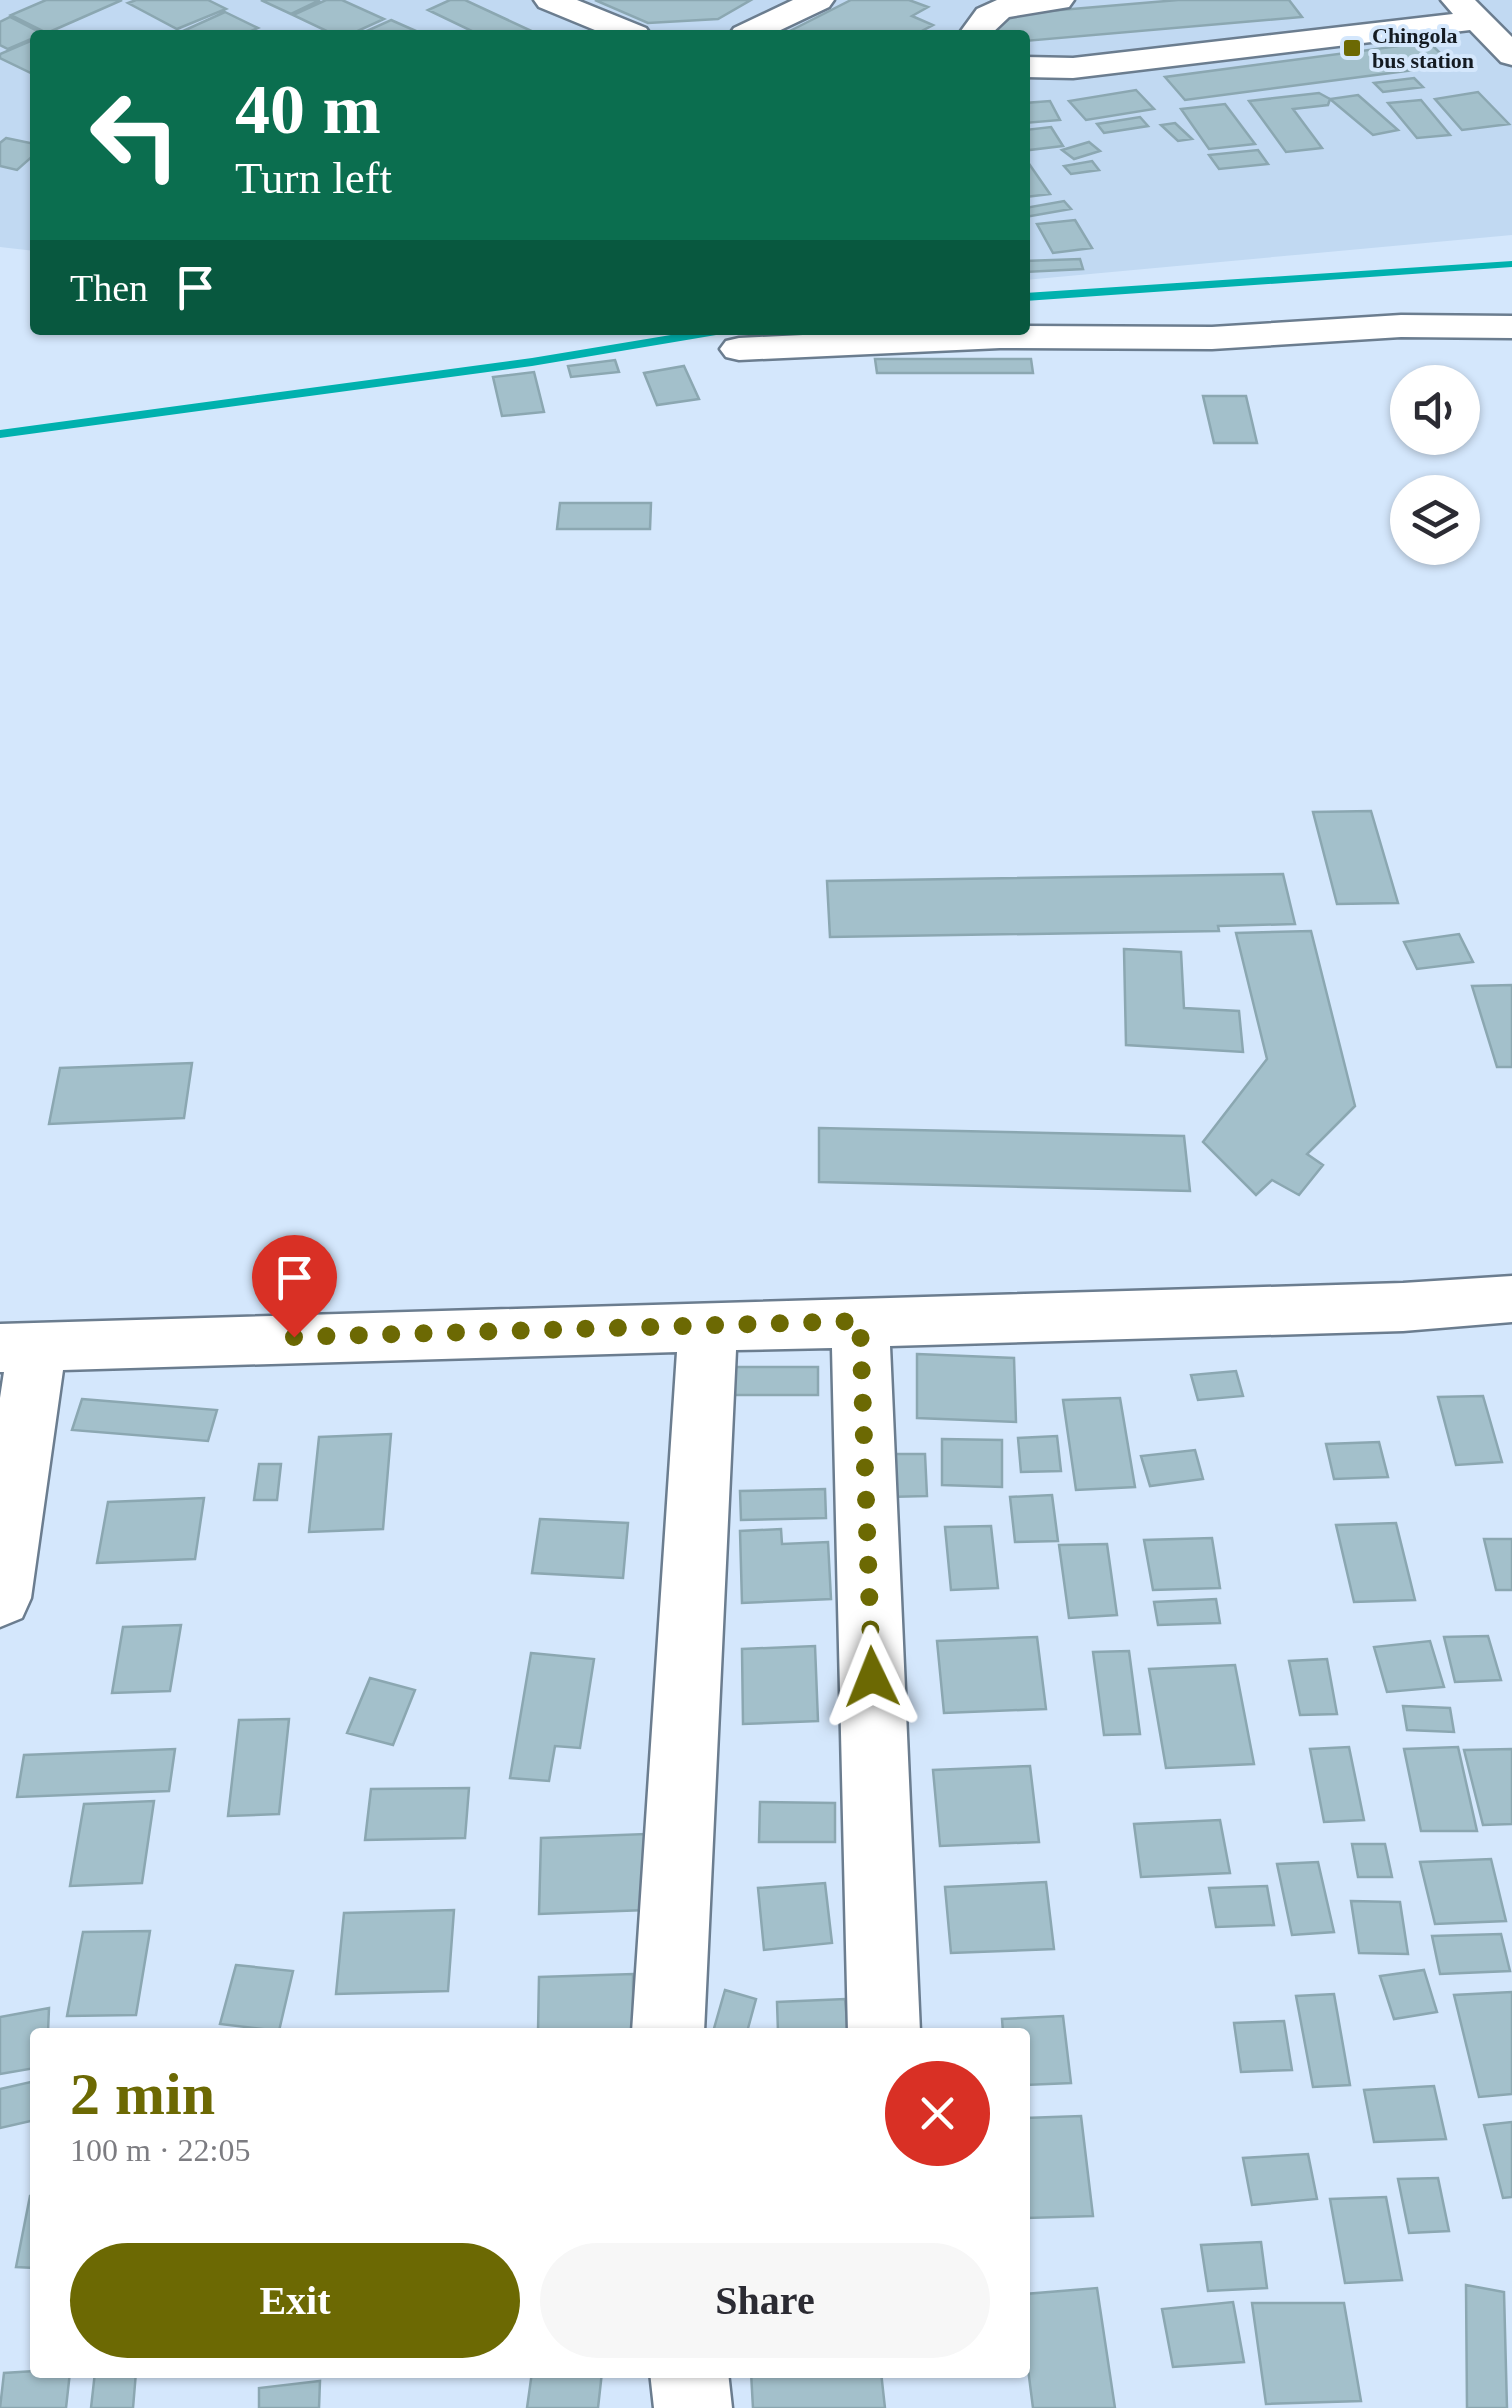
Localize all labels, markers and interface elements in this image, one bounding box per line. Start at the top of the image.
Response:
place label: Chingola bus station [1372,23,1474,73]
marker: Chingola bus station [1341,37,1363,59]
icon: left [70,70,200,200]
text: 40 m [235,71,381,148]
text: Turn left [235,153,392,203]
icon: arrive [168,260,223,315]
text: Then [70,267,148,309]
map controls [1390,365,1480,565]
button: sound [1390,365,1480,455]
button: layers [1390,475,1480,565]
pin [252,1235,337,1338]
icon: arrive [267,1250,322,1305]
position arrow [820,1625,924,1729]
text: 2 min [70,2061,215,2127]
button: close [885,2061,990,2166]
text: 100 m · 22:05 [70,2132,250,2168]
button: Exit [70,2243,520,2358]
button: Share [540,2243,990,2358]

